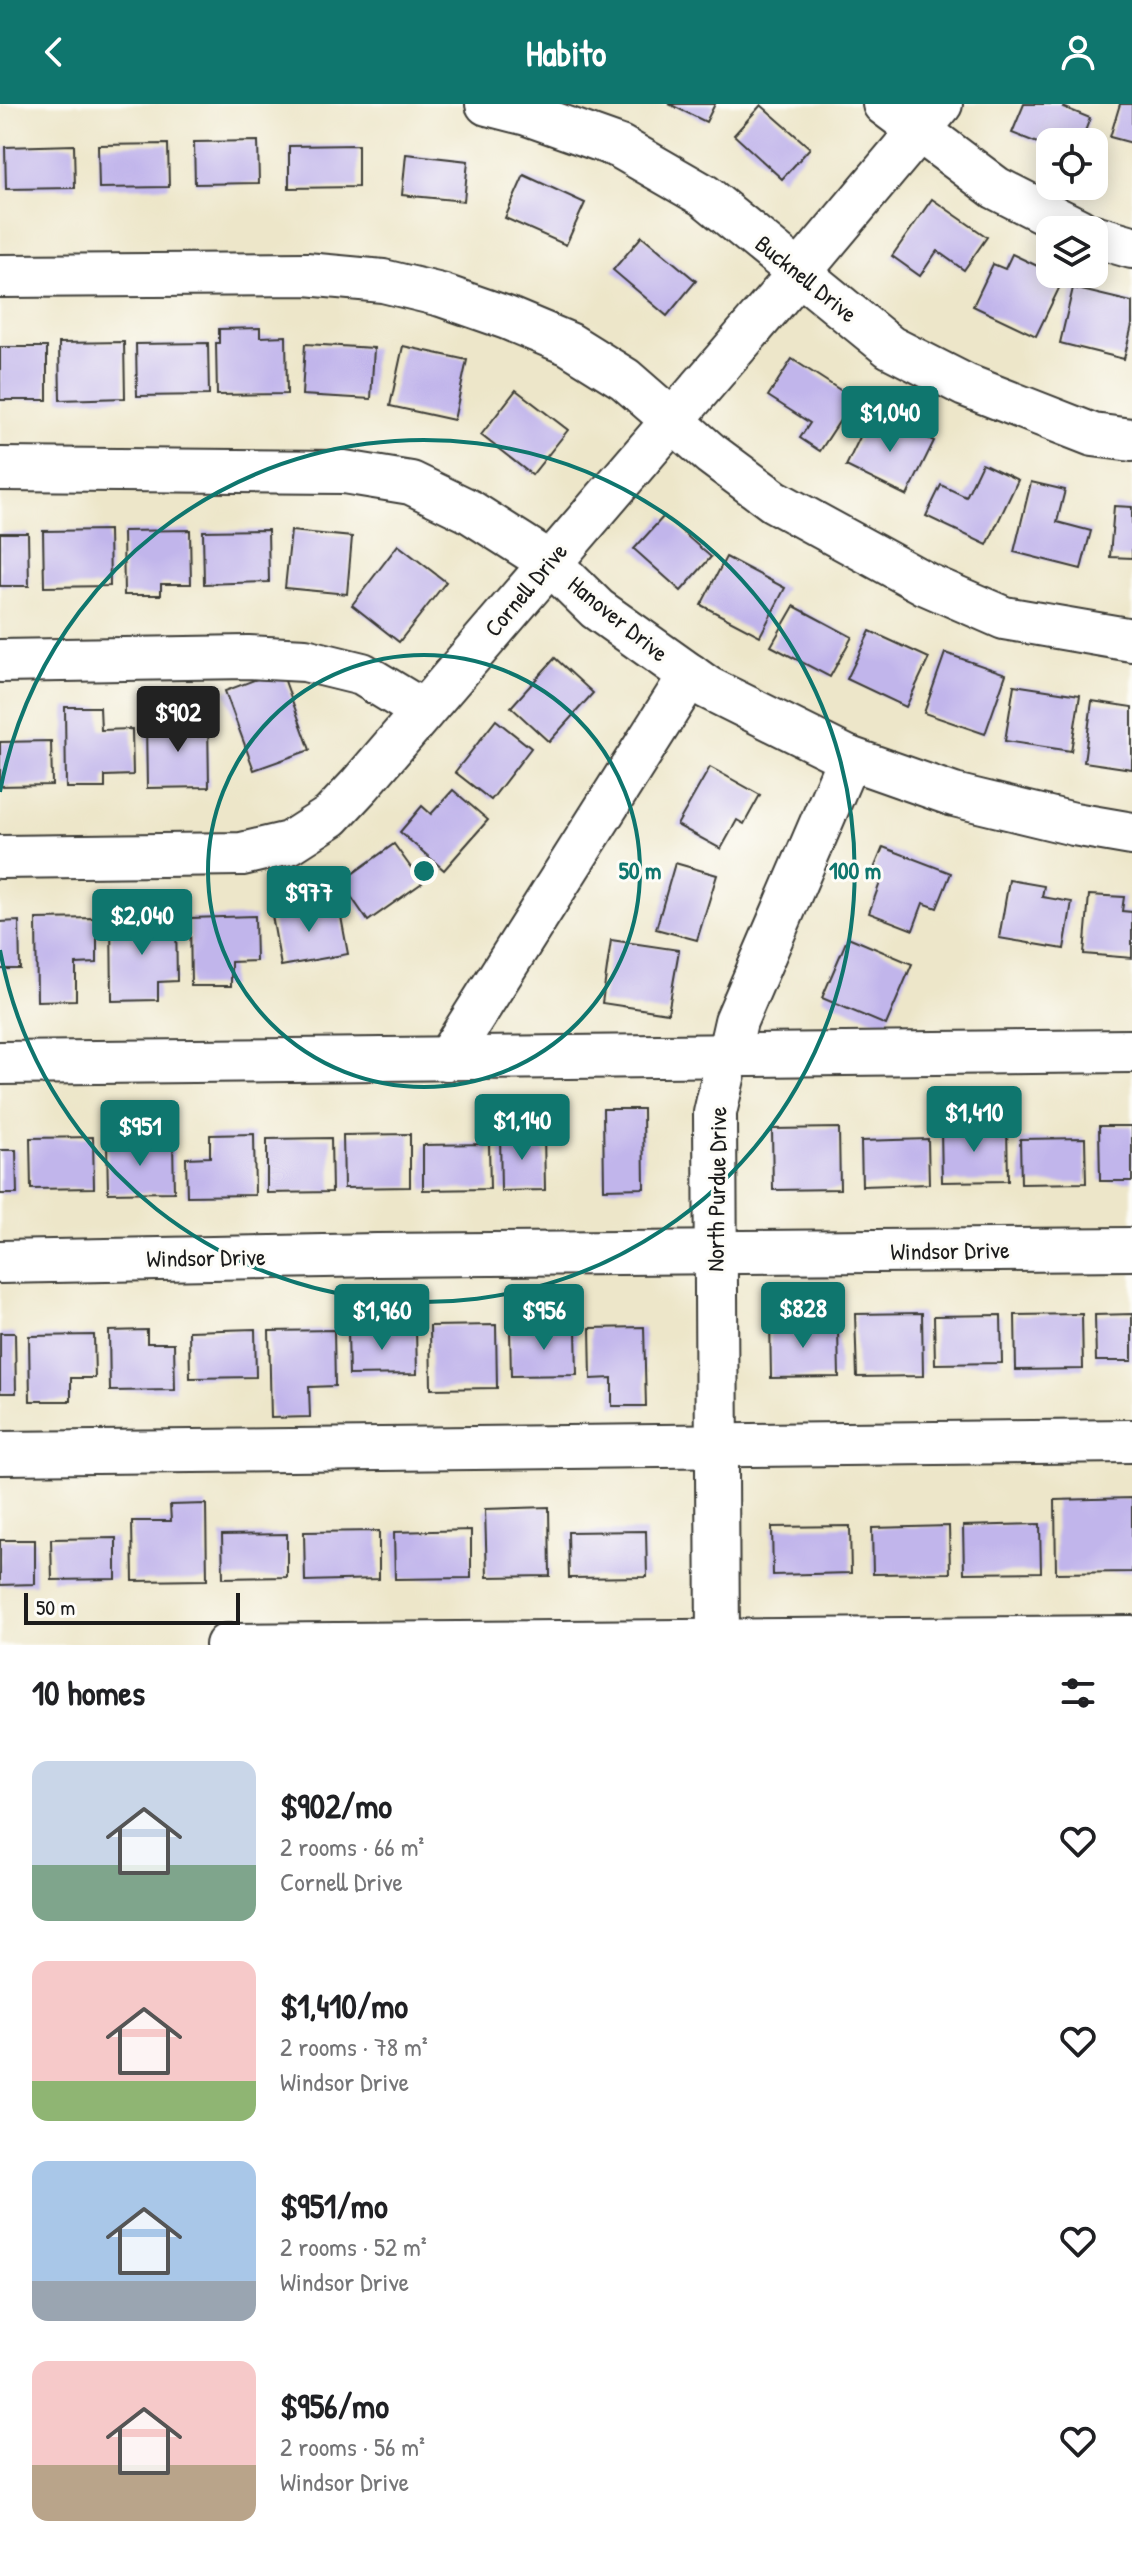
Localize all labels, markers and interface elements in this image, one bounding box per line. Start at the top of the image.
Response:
text: Habito [526,28,606,77]
icon: back [32,30,76,74]
icon: person [1056,30,1100,74]
map controls [1036,128,1108,288]
button: locate [1036,128,1108,200]
button: layers [1036,216,1108,288]
street label: Bucknell Drive [749,227,865,329]
pin: $1,040 [825,386,955,454]
text: $1,040 [860,394,920,429]
street label: Cornell Drive [476,535,574,643]
street label: Hanover Drive [562,568,676,669]
pin: $902 [131,686,225,754]
text: $902 [155,694,201,729]
text: 50 m [619,854,661,886]
text: 100 m [829,854,881,886]
centre of rings [410,857,438,885]
pin: $977 [262,866,356,934]
text: $977 [285,874,333,909]
pin: $2,040 [77,889,207,957]
text: $2,040 [110,897,174,932]
pin: $1,410 [909,1086,1039,1154]
pin: $1,140 [457,1094,587,1162]
text: $1,410 [945,1094,1003,1129]
pin: $951 [93,1100,187,1168]
text: $1,140 [493,1102,551,1137]
street label: North Purdue Drive [699,1106,733,1272]
text: $951 [118,1108,162,1143]
street label: Windsor Drive [890,1233,1010,1267]
street label: Windsor Drive [146,1240,266,1274]
pin: $828 [756,1282,850,1350]
pin: $1,960 [317,1284,447,1352]
pin: $956 [497,1284,591,1352]
text: $828 [779,1290,827,1325]
text: $1,960 [352,1292,412,1327]
text: $956 [522,1292,566,1327]
scale bar [24,1589,240,1625]
text: 50 m [36,1592,75,1622]
text: 10 homes [32,1670,145,1716]
icon: filters [1056,1671,1100,1715]
text: $902/mo [280,1783,392,1829]
icon: home [96,1793,192,1889]
icon: heart [1056,1819,1100,1863]
text: 2 rooms · 66 m² [280,1829,424,1864]
text: Cornell Drive [280,1864,403,1899]
text: $1,410/mo [280,1983,408,2029]
icon: home [96,1993,192,2089]
icon: heart [1056,2019,1100,2063]
text: 2 rooms · 78 m² [280,2029,428,2064]
text: Windsor Drive [280,2064,409,2099]
text: $951/mo [280,2183,388,2229]
icon: home [96,2193,192,2289]
icon: heart [1056,2219,1100,2263]
text: 2 rooms · 52 m² [280,2229,427,2264]
text: Windsor Drive [280,2264,409,2299]
text: $956/mo [280,2383,389,2429]
icon: home [96,2393,192,2489]
icon: heart [1056,2419,1100,2463]
text: 2 rooms · 56 m² [280,2429,425,2464]
text: Windsor Drive [280,2464,409,2499]

